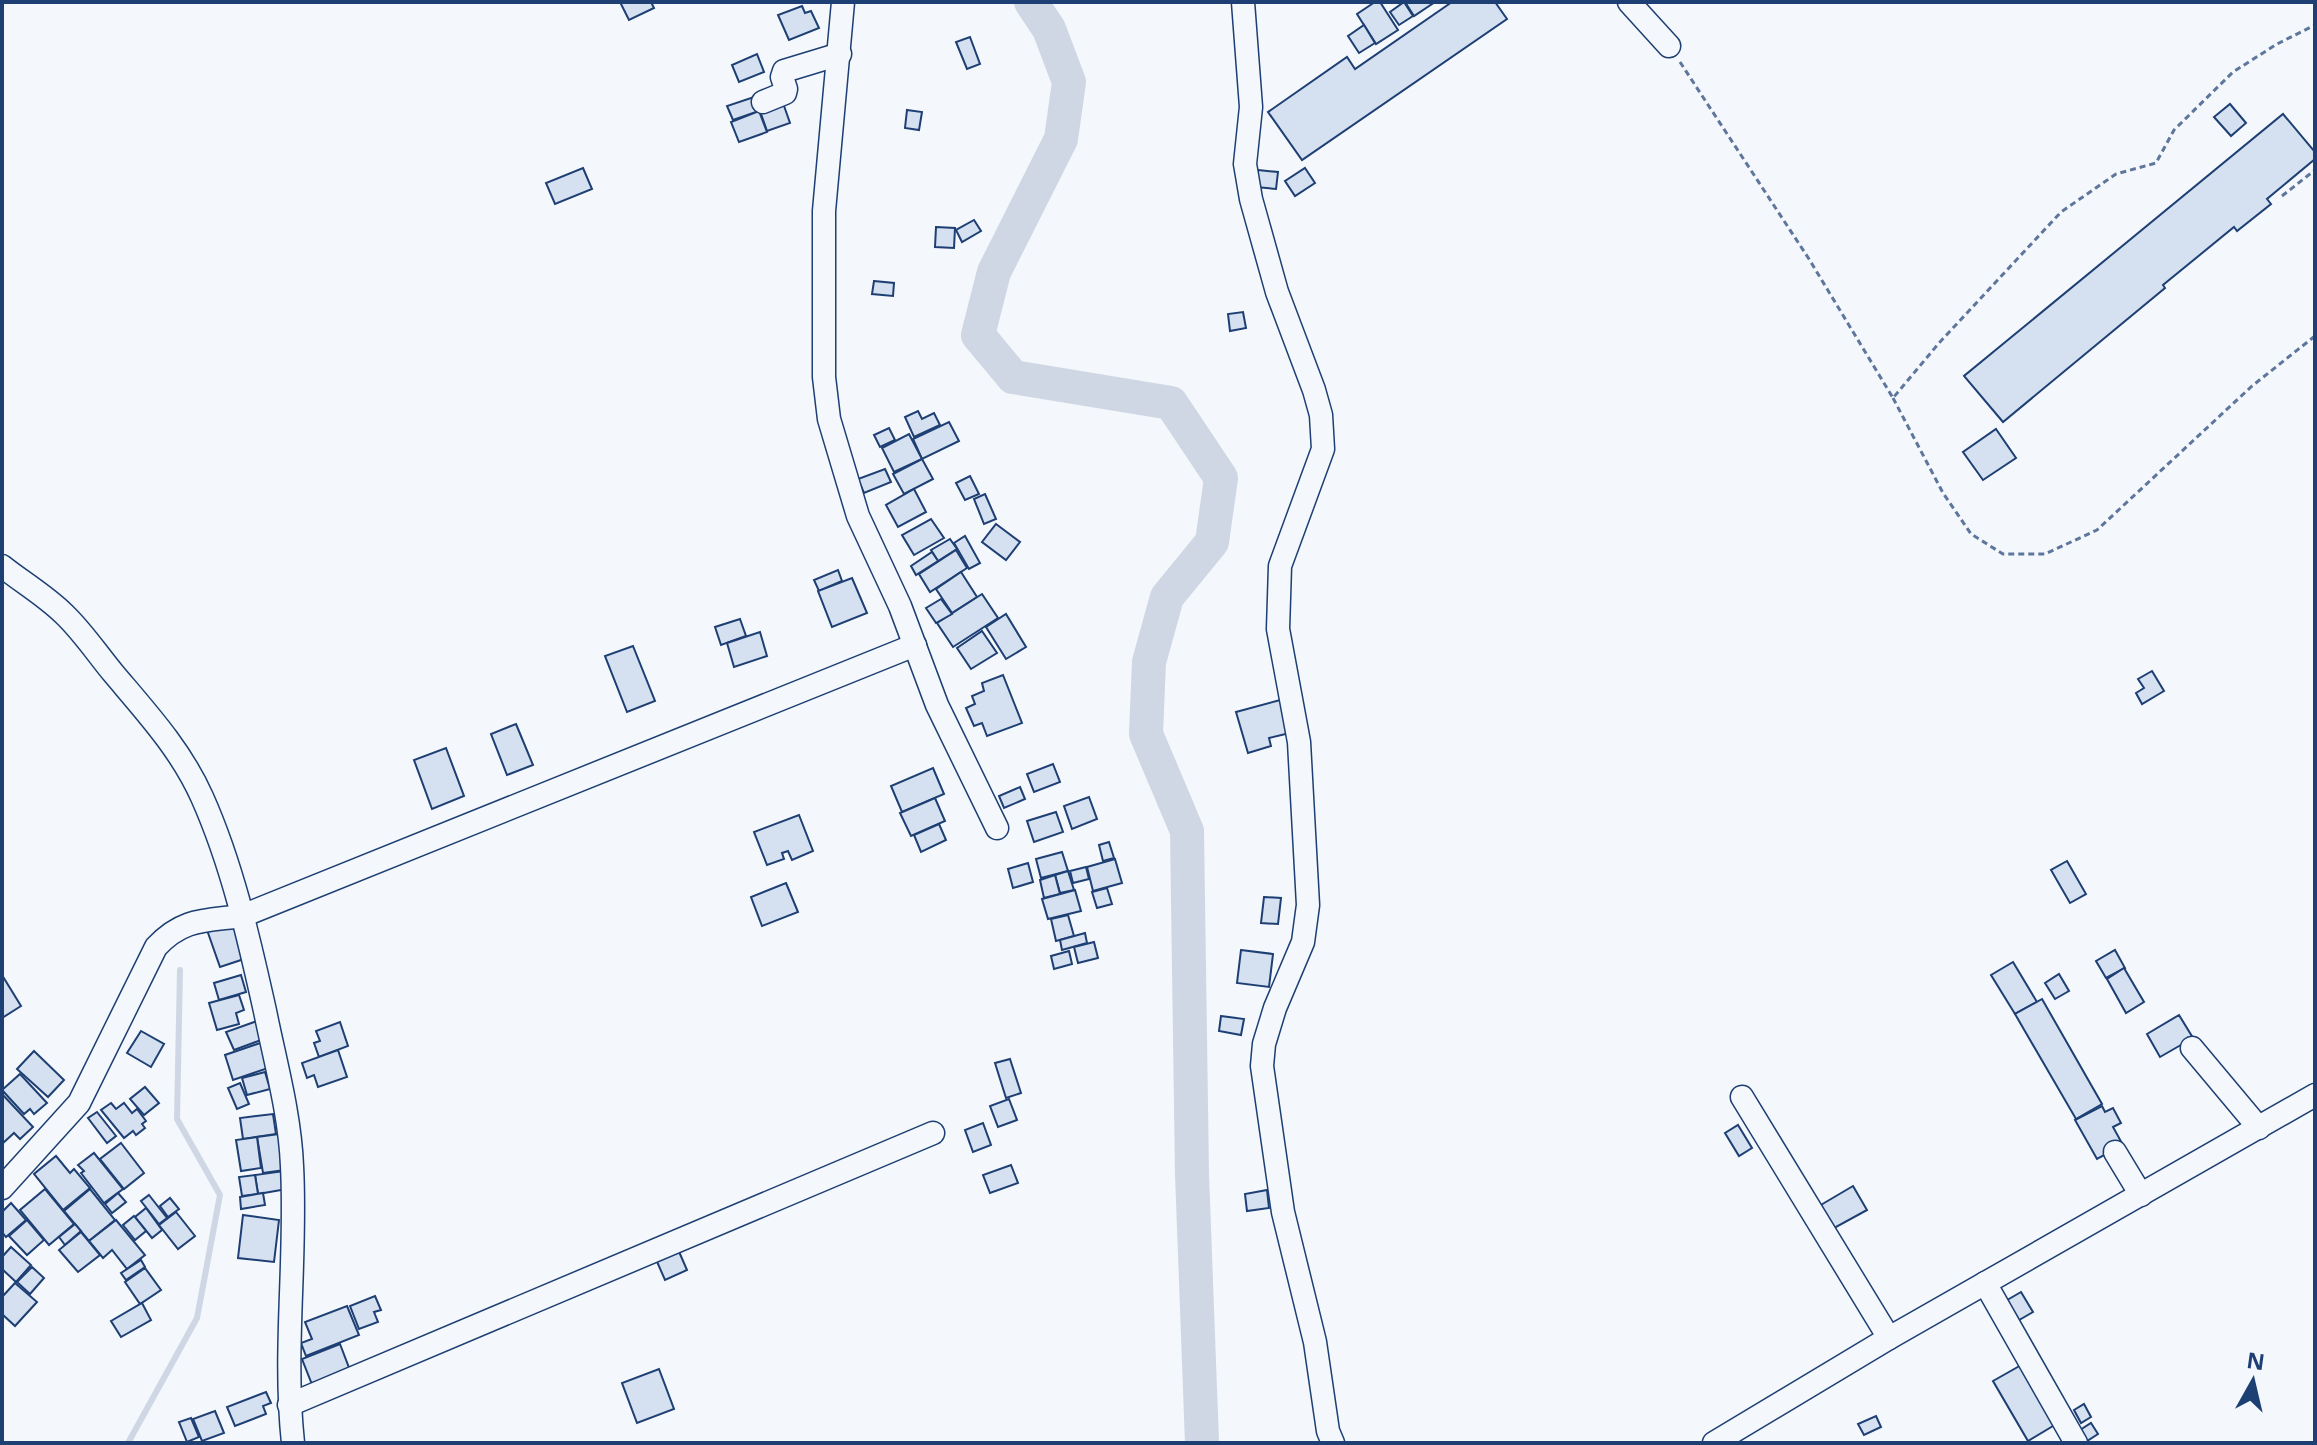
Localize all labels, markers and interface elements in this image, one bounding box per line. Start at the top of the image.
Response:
north arrow [2213,1341,2293,1421]
text: N [2245,1344,2267,1376]

